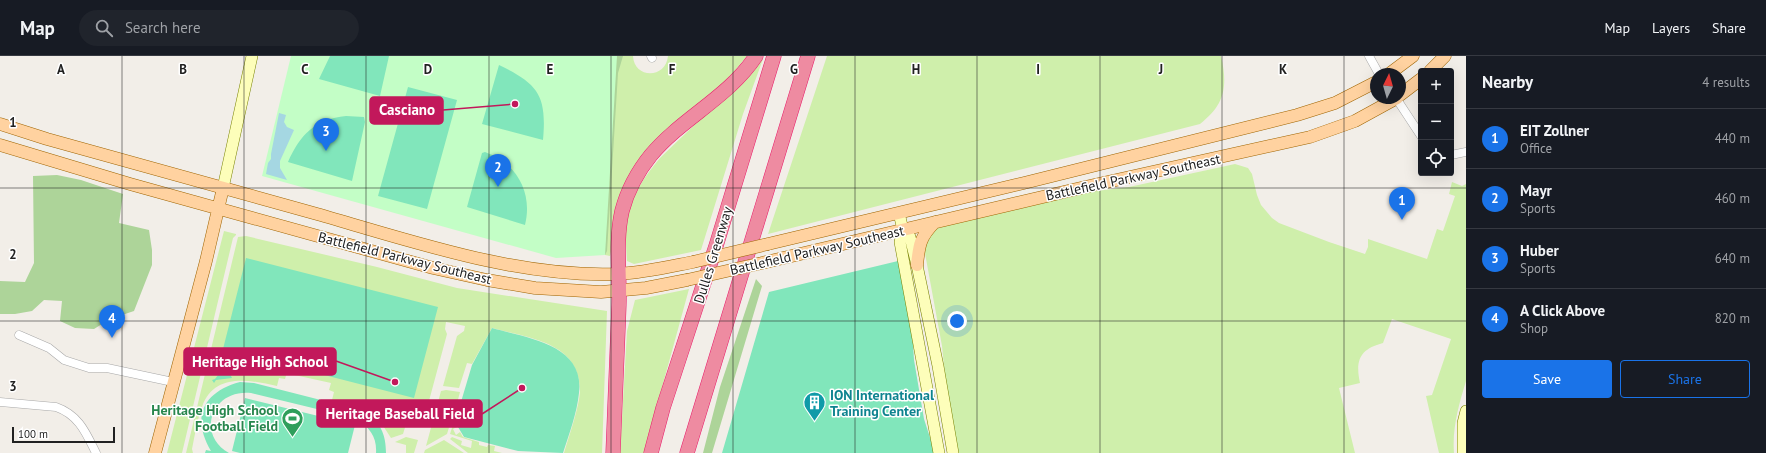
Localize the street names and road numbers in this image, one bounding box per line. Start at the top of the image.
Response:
street label: Battlefield Parkway Southeast [1044,150,1222,204]
street label: Dulles Greenway [690,204,736,306]
street label: Battlefield Parkway Southeast [728,221,906,279]
street label: Battlefield Parkway Southeast [316,228,494,288]

